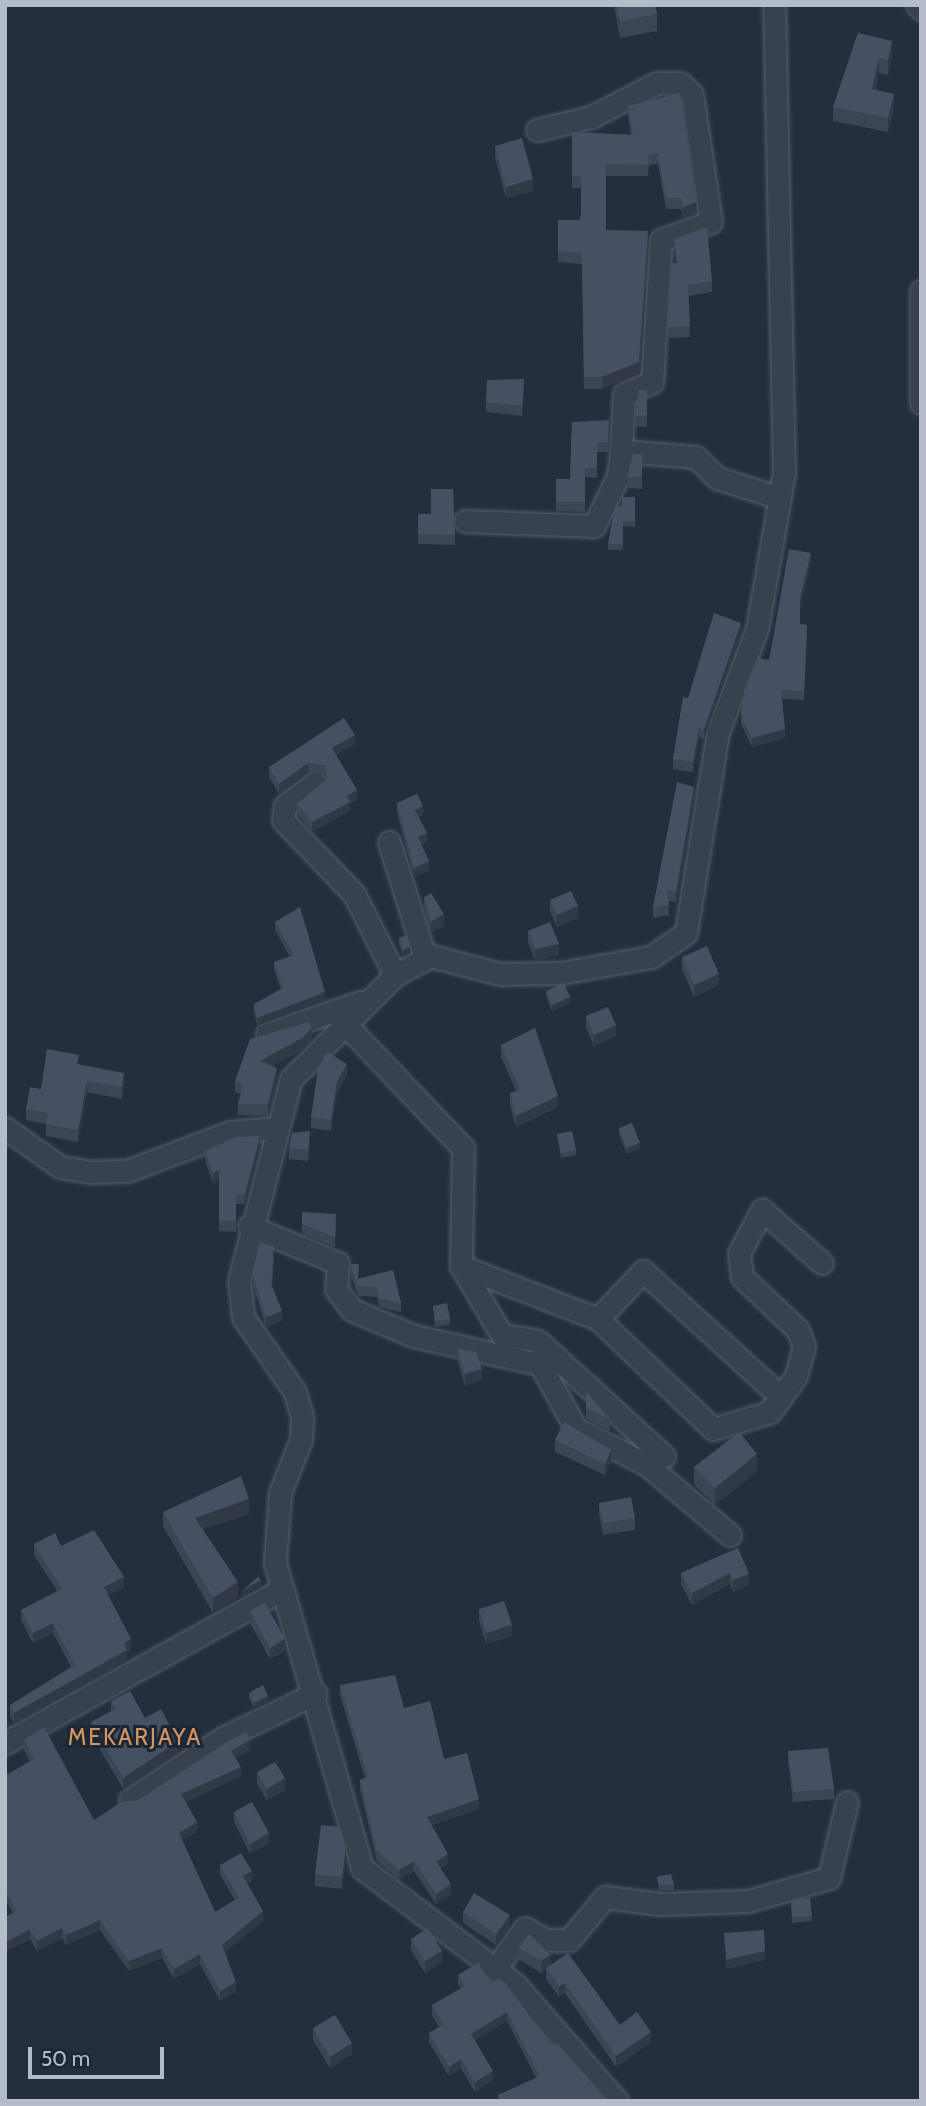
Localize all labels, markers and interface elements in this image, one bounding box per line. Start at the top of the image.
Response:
district label: MEKARJAYA [69,1723,201,1751]
scale bar [32,2032,168,2076]
text: 50 m [41,2046,90,2071]

